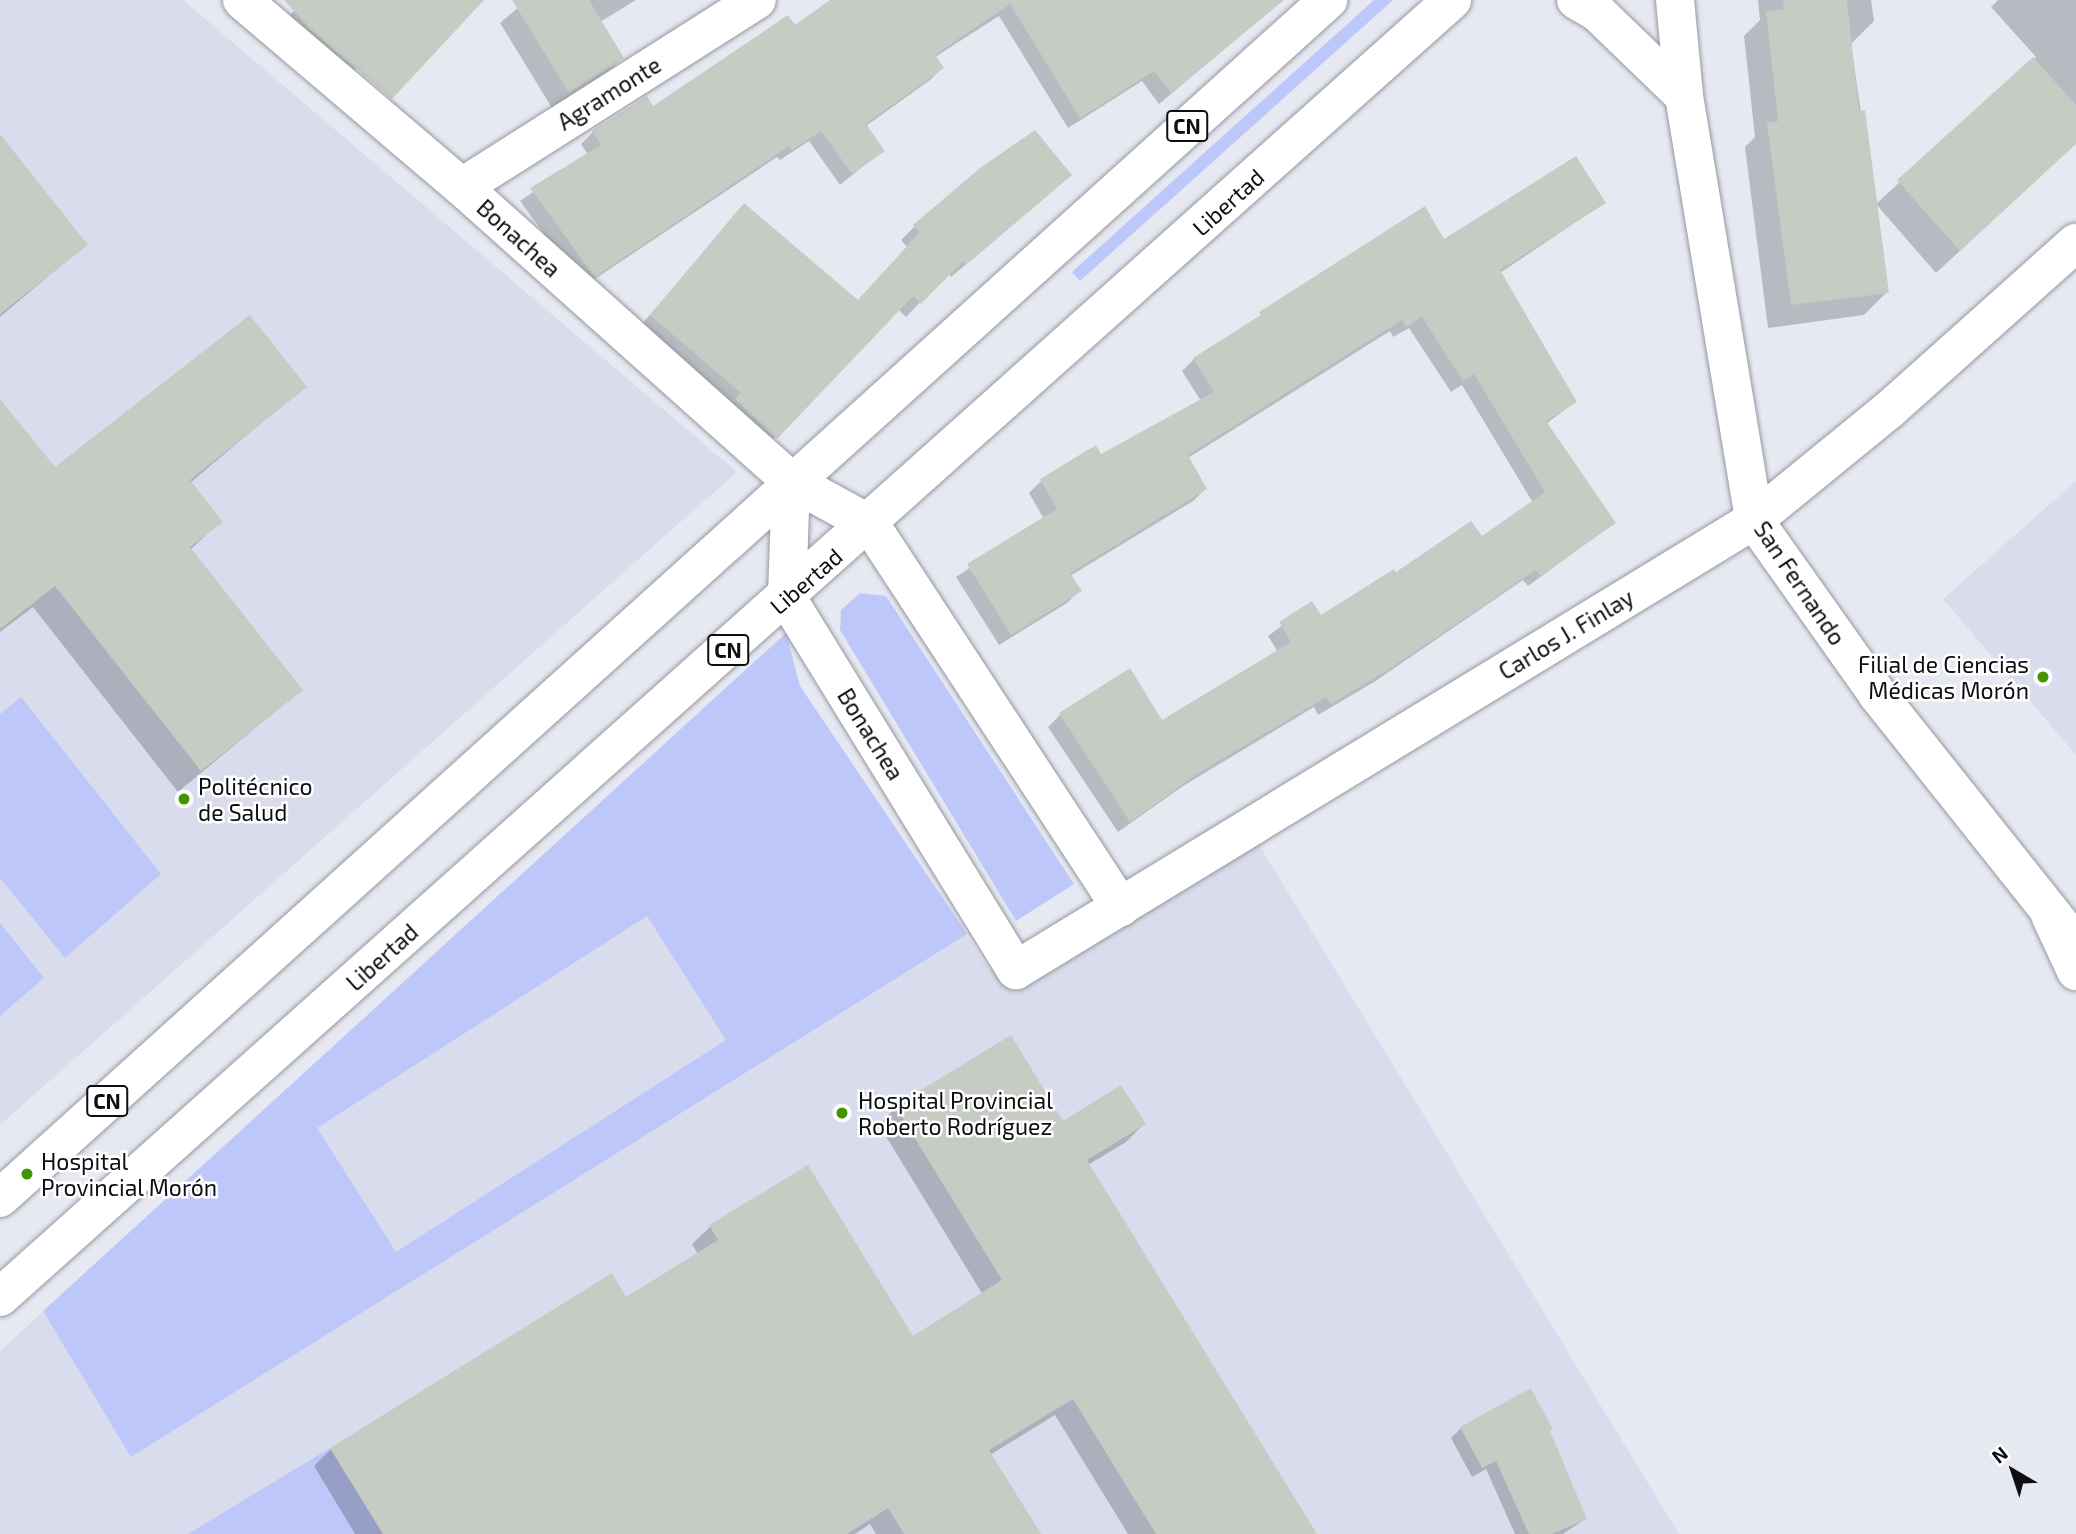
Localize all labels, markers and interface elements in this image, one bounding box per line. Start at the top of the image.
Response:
street label: Agramonte [552,50,666,136]
road number: CN [1166,108,1208,144]
street label: Libertad [1187,163,1269,241]
street label: Bonachea [472,193,566,283]
street label: San Fernando [1749,516,1851,650]
street label: Libertad [764,542,848,620]
street label: Carlos J. Finlay [1493,583,1639,685]
road number: CN [707,632,749,668]
place label: Filial de Ciencias Médicas Morón [1857,650,2029,704]
marker: Filial de Ciencias Médicas Morón [2035,669,2051,685]
street label: Bonachea [832,683,910,785]
place label: Politécnico de Salud [198,772,313,826]
marker: Politécnico de Salud [176,791,192,807]
street label: Libertad [341,918,423,996]
road number: CN [86,1084,128,1118]
place label: Hospital Provincial Roberto Rodríguez [858,1086,1054,1140]
marker: Hospital Provincial Roberto Rodríguez [832,1103,852,1123]
place label: Hospital Provincial Morón [41,1147,218,1201]
marker: Hospital Provincial Morón [19,1166,35,1182]
north arrow [1978,1436,2048,1506]
text: N [1987,1441,2012,1468]

